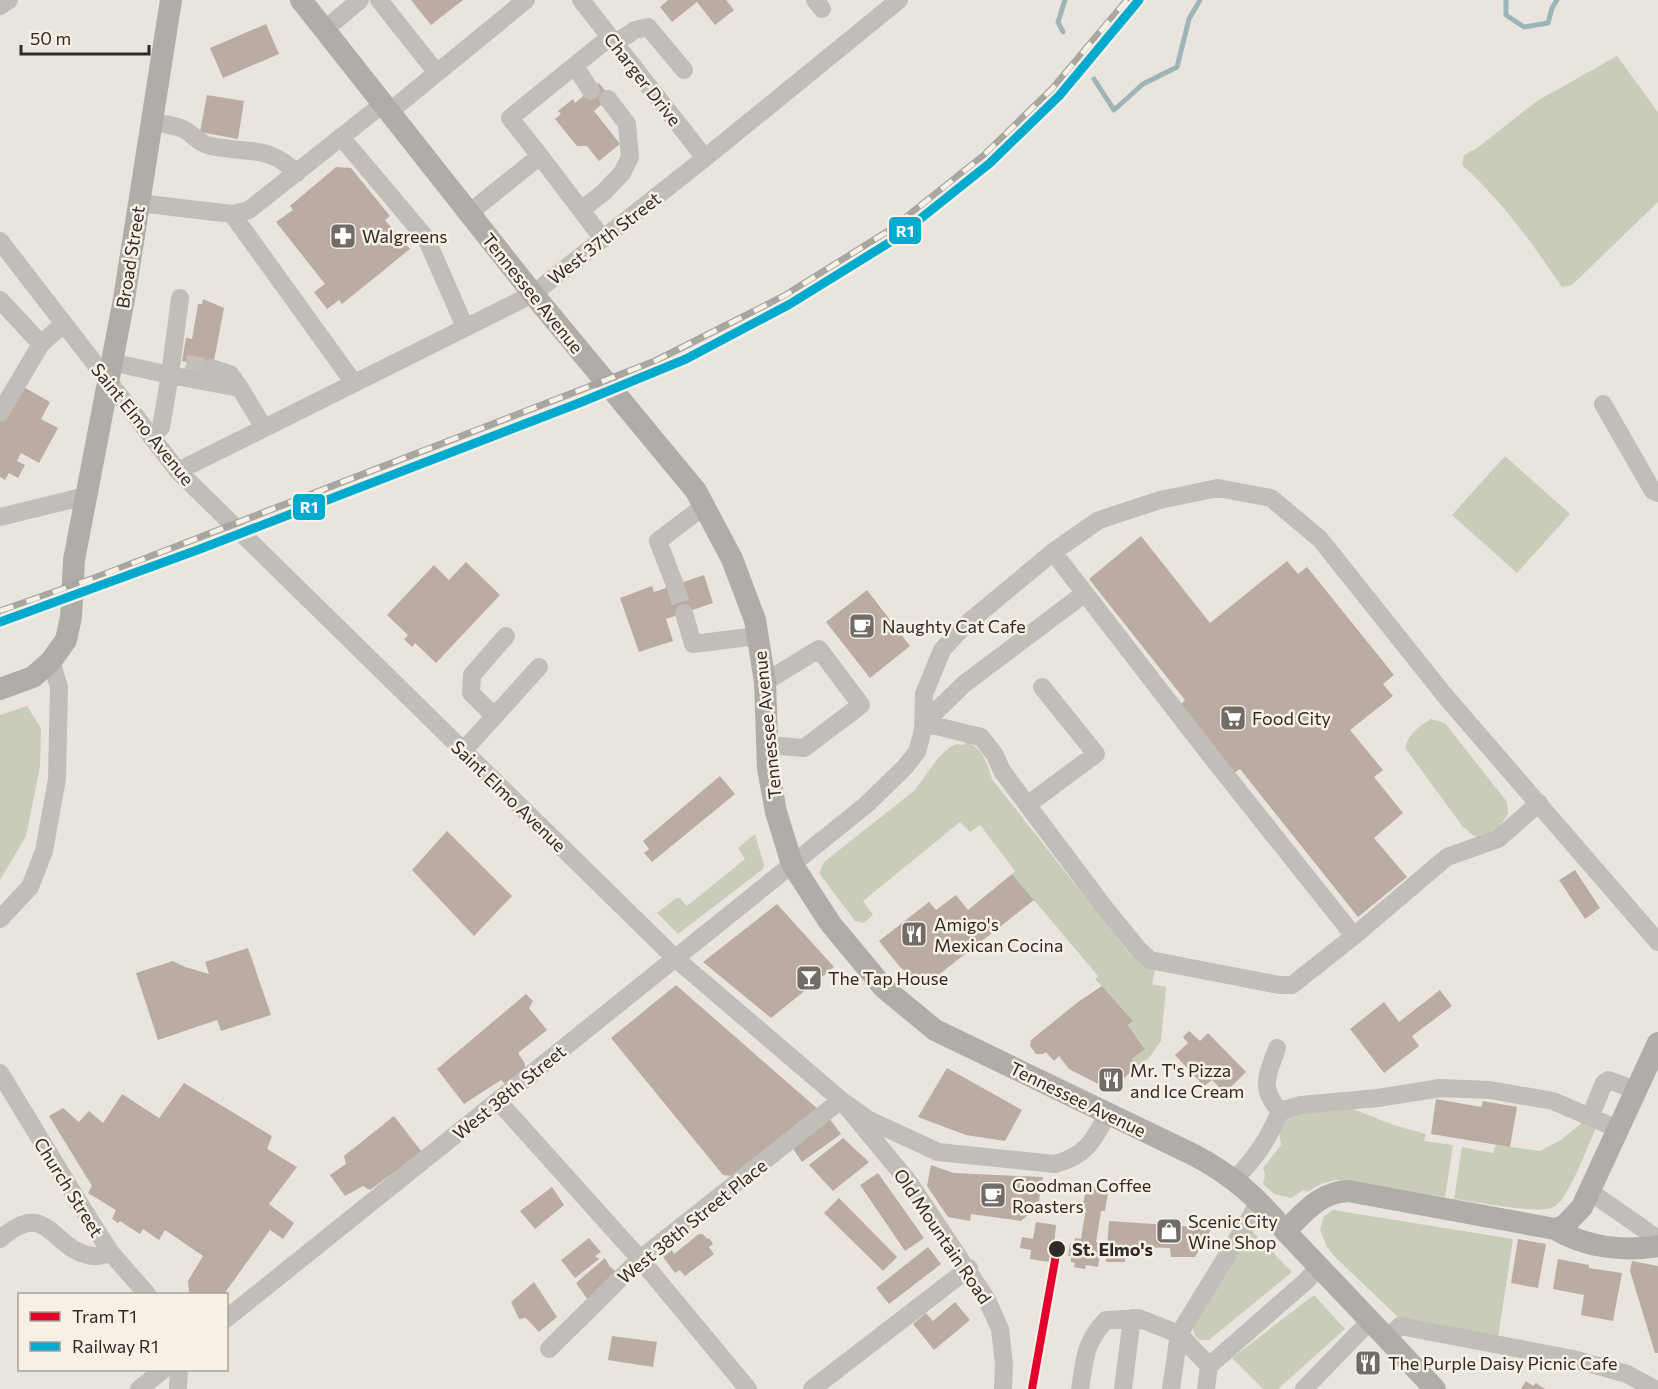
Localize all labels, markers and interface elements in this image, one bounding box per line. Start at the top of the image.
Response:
scale bar [21,18,148,56]
text: 50 m [30,27,71,49]
street label: Charger Drive [600,28,686,130]
street label: West 37th Street [543,187,665,289]
street label: Broad Street [111,204,149,310]
line badge: R1 [888,216,922,245]
pharmacy icon: Walgreens [328,221,358,251]
text: R1 [896,221,914,240]
place label: Walgreens [362,225,448,247]
street label: Tennessee Avenue [478,228,588,358]
street label: Saint Elmo Avenue [87,358,199,490]
line badge: R1 [292,493,326,521]
text: R1 [300,497,318,516]
cafe icon: Naughty Cat Cafe [847,611,877,641]
place label: Naughty Cat Cafe [882,615,1026,637]
street label: Tennessee Avenue [748,650,786,800]
supermarket icon: Food City [1218,703,1248,733]
place label: Food City [1252,707,1331,729]
street label: Saint Elmo Avenue [447,736,571,856]
place label: Amigo's Mexican Cocina [934,913,1063,956]
restaurant icon: Amigo's Mexican Cocina [899,919,929,949]
bar icon: The Tap House [794,963,824,993]
place label: The Tap House [828,967,948,989]
street label: West 38th Street [448,1040,570,1144]
street label: Tennessee Avenue [1006,1057,1150,1141]
place label: Mr. T's Pizza and Ice Cream [1130,1059,1244,1102]
restaurant icon: Mr. T's Pizza and Ice Cream [1096,1065,1126,1095]
street label: Church Street [30,1133,108,1241]
street label: West 38th Street Place [613,1154,771,1288]
street label: Old Mountain Road [890,1164,996,1308]
place label: Goodman Coffee Roasters [1012,1174,1151,1217]
cafe icon: Goodman Coffee Roasters [978,1180,1008,1210]
place label: Scenic City Wine Shop [1188,1210,1278,1253]
shop icon: Scenic City Wine Shop [1154,1216,1184,1246]
place label: St. Elmo's [1072,1238,1153,1260]
marker: St. Elmo's [1047,1239,1067,1259]
legend [18,1293,228,1371]
text: Tram T1 [72,1305,137,1327]
text: Railway R1 [72,1335,159,1357]
restaurant icon: The Purple Daisy Picnic Cafe [1353,1348,1383,1378]
place label: The Purple Daisy Picnic Cafe [1388,1352,1618,1374]

